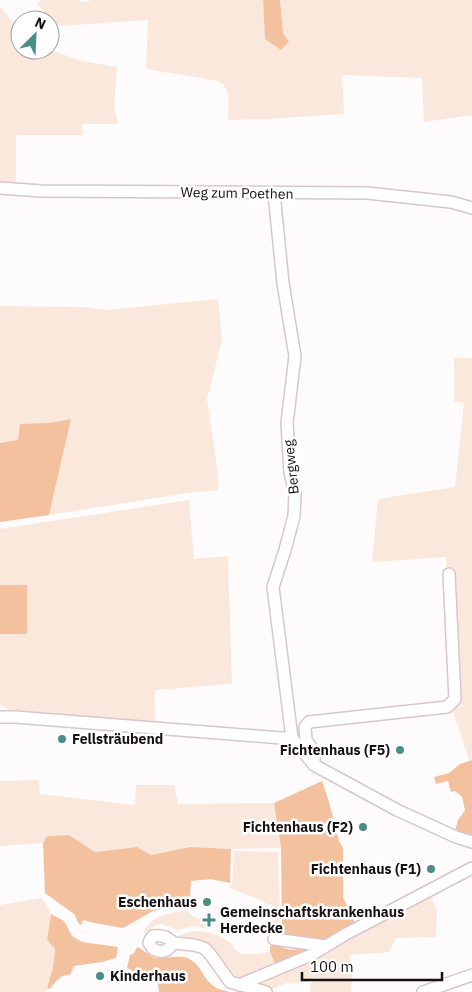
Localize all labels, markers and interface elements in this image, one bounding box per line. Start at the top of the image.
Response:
north arrow [10,10,60,60]
text: N [32,13,49,33]
street label: Weg zum Poethen [180,183,294,203]
street label: Bergweg [279,438,303,495]
place label: Fellsträubend [72,730,163,748]
marker: Fellsträubend [56,733,68,745]
place label: Fichtenhaus (F5) [280,741,390,759]
marker: Fichtenhaus (F5) [394,744,406,756]
place label: Fichtenhaus (F2) [243,818,353,836]
marker: Fichtenhaus (F2) [357,821,369,833]
place label: Fichtenhaus (F1) [311,860,421,878]
marker: Fichtenhaus (F1) [425,863,437,875]
place label: Eschenhaus [118,893,197,911]
marker: Eschenhaus [201,896,213,908]
place label: Gemeinschaftskrankenhaus Herdecke [220,903,404,937]
marker: Gemeinschaftskrankenhaus Herdecke [202,913,216,927]
scale bar [302,950,442,982]
text: 100 m [310,957,354,976]
place label: Kinderhaus [110,967,186,985]
marker: Kinderhaus [94,970,106,982]

